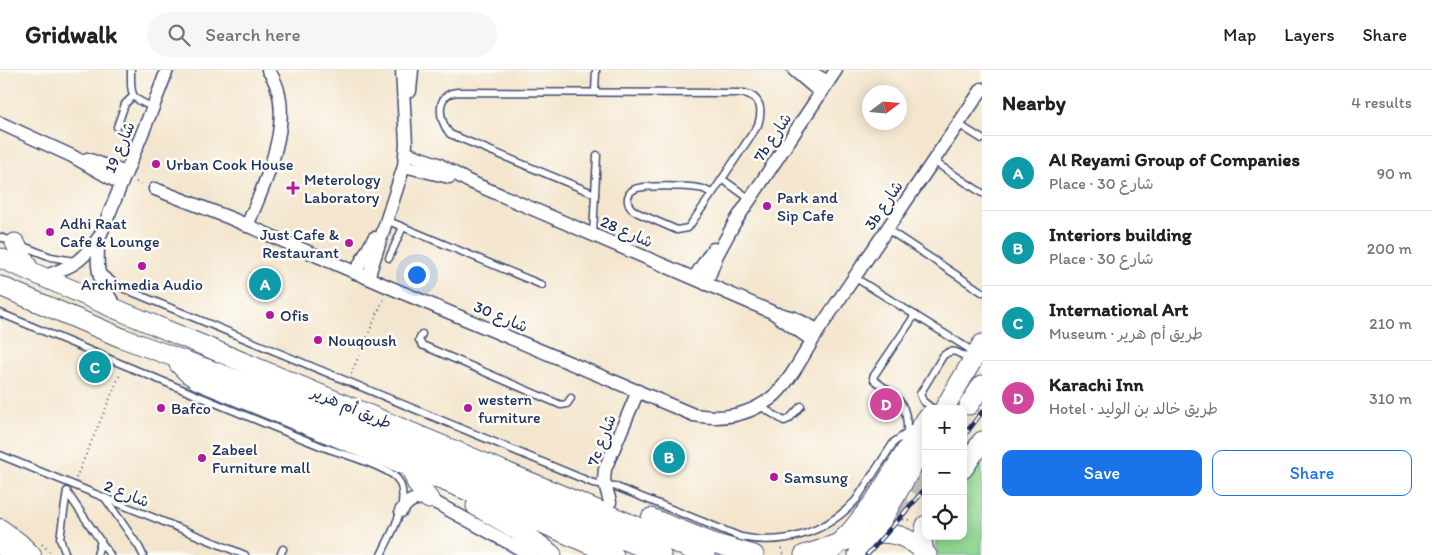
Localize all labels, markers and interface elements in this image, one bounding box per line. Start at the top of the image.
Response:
search box [147,12,497,57]
text: Gridwalk [25,20,117,49]
icon: search [165,21,193,49]
text: Search here [205,23,301,46]
text: Map [1223,24,1256,46]
text: Layers [1284,24,1334,46]
text: Share [1362,24,1407,46]
north arrow [862,85,907,130]
text: Nearby [1002,90,1066,115]
text: 4 results [1351,93,1412,112]
street label: 7b شارع [749,109,797,166]
street label: شارع 19 [100,119,141,177]
text: Al Reyami Group of Companies [1049,148,1300,171]
place label: Urban Cook House [166,155,294,174]
marker: Urban Cook House [150,158,162,170]
text: A [1013,164,1023,183]
text: 90 m [1377,164,1412,183]
place label: Meterology Laboratory [304,170,381,207]
text: Place · شارع 30 [1049,174,1154,193]
street label: 3b شارع [860,177,908,235]
marker: Meterology Laboratory [286,181,300,195]
place label: Park and Sip Cafe [777,188,838,225]
marker: Park and Sip Cafe [761,200,773,212]
street label: شارع 28 [597,212,656,253]
place label: Adhi Raat Cafe & Lounge [60,214,160,251]
text: Interiors building [1049,223,1192,246]
place label: Just Cafe & Restaurant [260,225,340,262]
marker: Adhi Raat Cafe & Lounge [44,226,56,238]
marker: Just Cafe & Restaurant [343,237,355,249]
text: B [1013,239,1023,258]
text: 200 m [1367,239,1412,258]
text: Place · شارع 30 [1049,249,1154,268]
marker: Archimedia Audio [136,260,148,272]
your location [404,262,430,288]
pin: A [249,265,281,303]
place label: Archimedia Audio [81,275,203,294]
street label: شارع 30 [470,297,531,338]
text: International Art [1049,298,1189,321]
place label: Ofis [280,306,309,325]
marker: Ofis [264,309,276,321]
text: C [1013,314,1023,333]
text: 210 m [1369,314,1412,333]
text: Museum · طريق أم هرير [1049,324,1203,343]
place label: Nouqoush [328,331,397,350]
marker: Nouqoush [312,334,324,346]
pin: C [79,348,111,386]
text: Karachi Inn [1049,373,1144,396]
street label: طريق أم هرير [306,381,395,436]
pin: D [870,385,902,423]
text: D [1013,389,1023,408]
text: 310 m [1369,389,1412,408]
place label: western furniture [478,390,541,427]
place label: Bafco [171,399,211,418]
text: Hotel · طريق خالد بن الوليد [1049,399,1218,418]
marker: Bafco [155,402,167,414]
marker: western furniture [462,402,474,414]
map controls [922,405,967,540]
button: + [922,405,967,450]
street label: 7c شارع [583,412,622,469]
pin: B [653,438,685,476]
place label: Zabeel Furniture mall [212,440,311,477]
button: − [922,450,967,495]
button: Save [1002,450,1202,496]
button: Share [1212,450,1412,496]
marker: Zabeel Furniture mall [196,452,208,464]
place label: Samsung [784,468,849,487]
marker: Samsung [768,471,780,483]
street label: شارع 2 [101,476,152,513]
button: locate [922,495,967,540]

